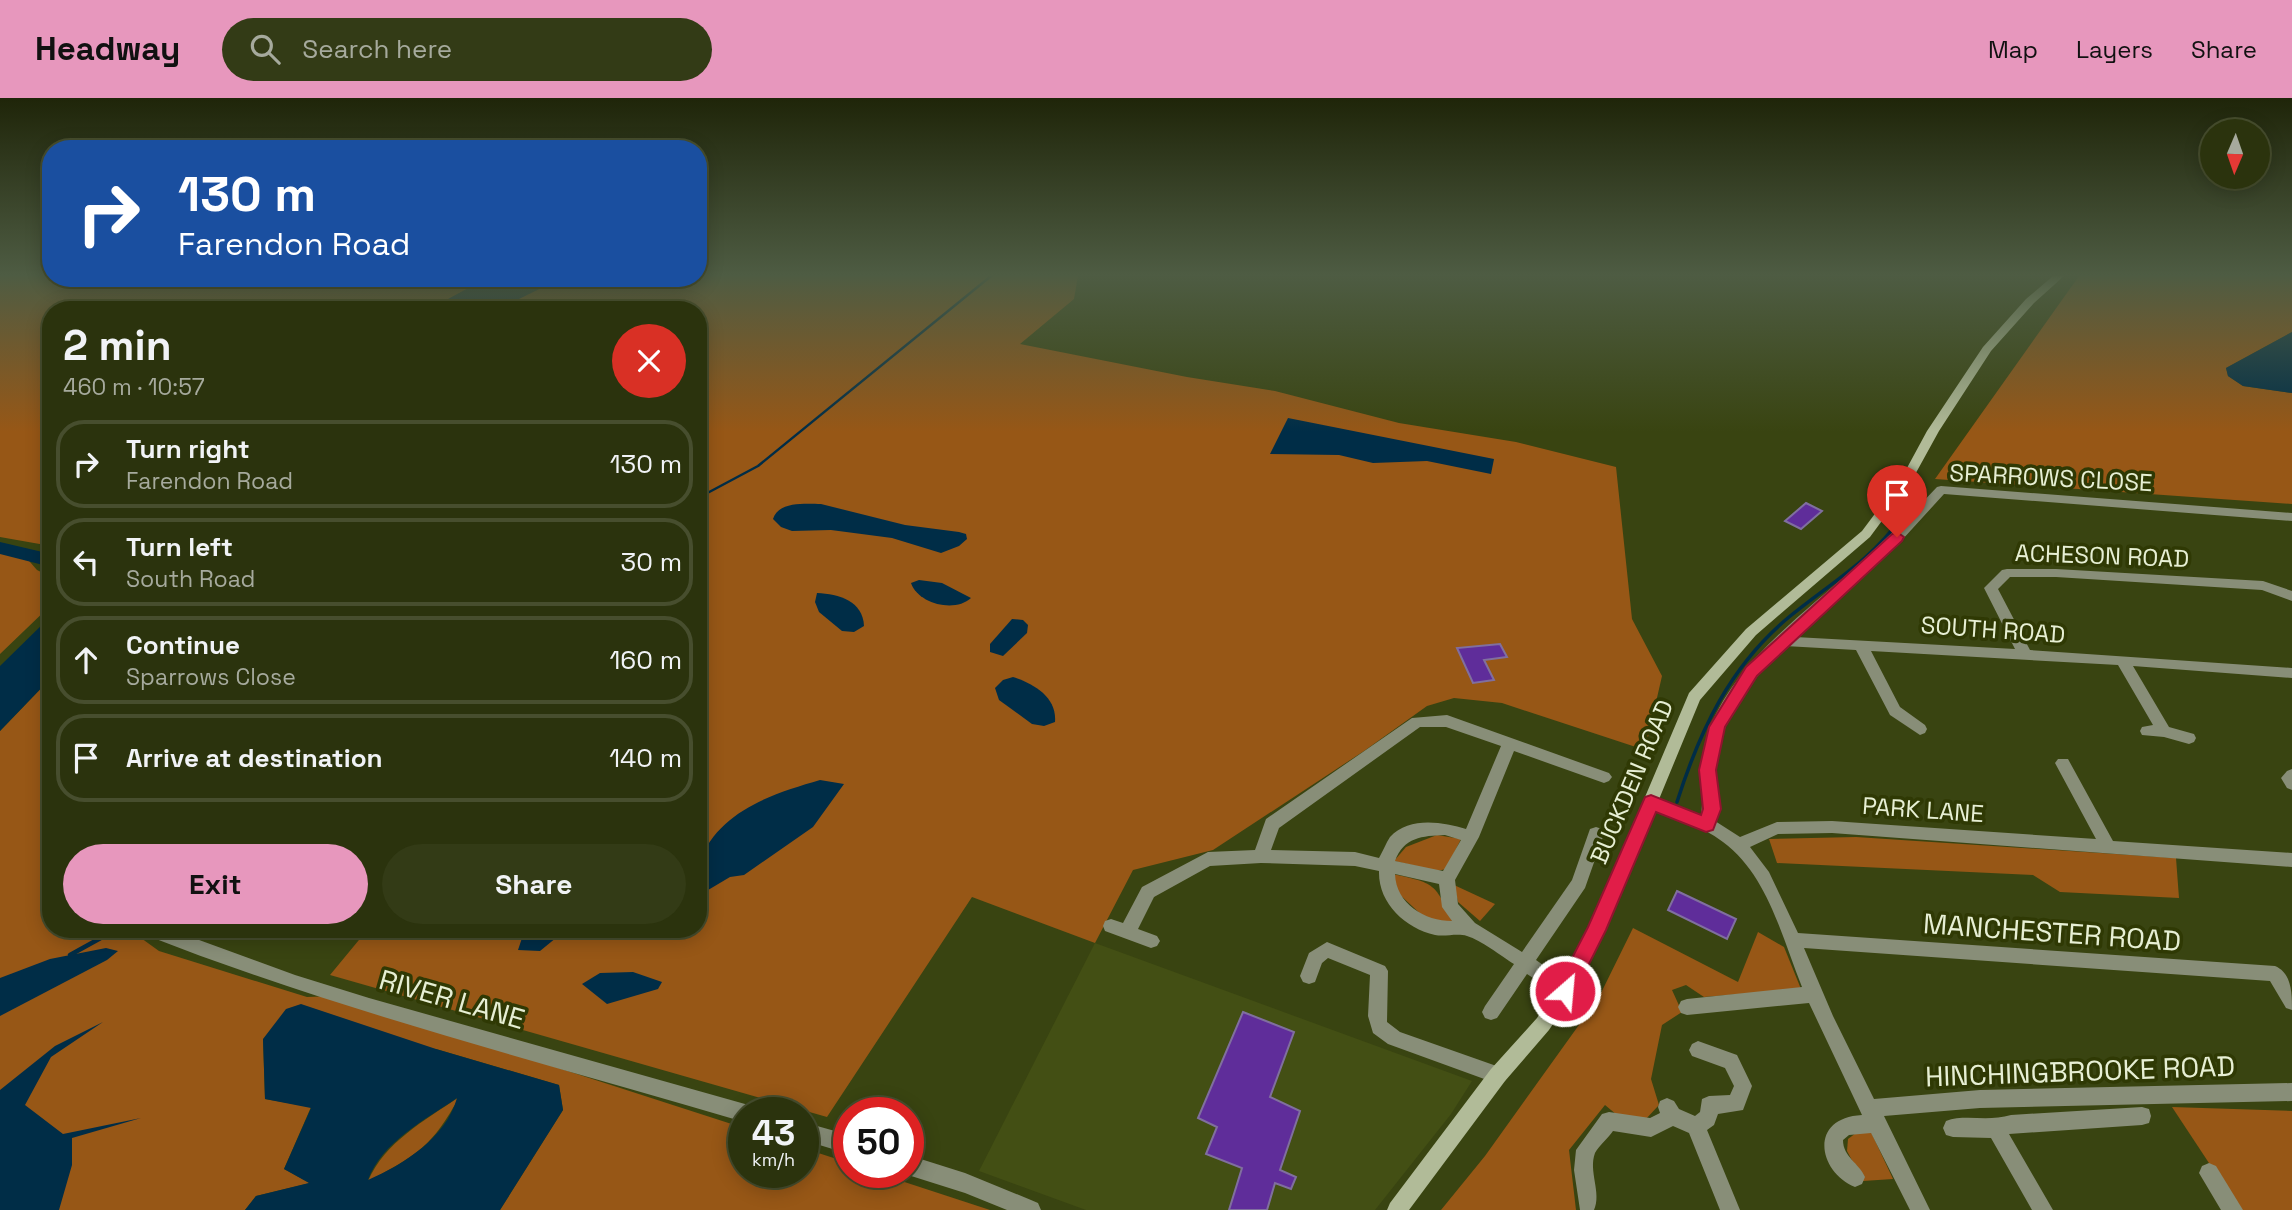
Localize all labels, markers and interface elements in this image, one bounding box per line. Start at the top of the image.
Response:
search box [222,18,712,81]
text: Headway [35,28,180,70]
icon: search [246,30,284,68]
text: Search here [302,32,452,66]
text: Map [1988,34,2038,65]
text: Layers [2076,34,2153,65]
text: Share [2191,34,2257,65]
north arrow [2200,119,2270,189]
map controls [2200,119,2270,189]
text: 130 m [178,163,316,225]
icon: right [63,168,154,259]
text: Farendon Road [178,224,410,264]
text: 2 min [63,319,172,372]
button: close [612,324,686,398]
text: 460 m · 10:57 [63,372,205,402]
text: Turn right [126,432,250,466]
icon: right [67,445,105,483]
text: 130 m [610,447,682,481]
street label: SPARROWS CLOSE [1949,457,2153,498]
pin [1867,465,1927,537]
text: Farendon Road [126,466,293,496]
icon: arrive [1878,476,1916,514]
text: Turn left [126,530,233,564]
street label: ACHESON ROAD [2014,537,2190,574]
icon: left [67,543,105,581]
text: 30 m [621,545,682,579]
text: South Road [126,564,255,594]
street label: SOUTH ROAD [1920,609,2066,650]
text: Continue [126,628,240,662]
icon: ahead [67,641,105,679]
text: 160 m [610,643,682,677]
text: Sparrows Close [126,662,296,692]
street label: BUCKDEN ROAD [1583,695,1680,869]
icon: arrive [67,739,105,777]
text: Arrive at destination [126,741,383,775]
text: 140 m [609,741,682,775]
street label: PARK LANE [1861,790,1985,829]
button: Exit [63,844,368,924]
button: Share [382,844,686,924]
street label: MANCHESTER ROAD [1922,905,2182,959]
position arrow [1528,954,1602,1028]
street label: RIVER LANE [375,961,529,1037]
street label: HINCHINGBROOKE ROAD [1924,1048,2236,1094]
speed limit sign: 50 [833,1097,924,1188]
text: 43 [752,1111,795,1155]
text: km/h [752,1148,795,1171]

